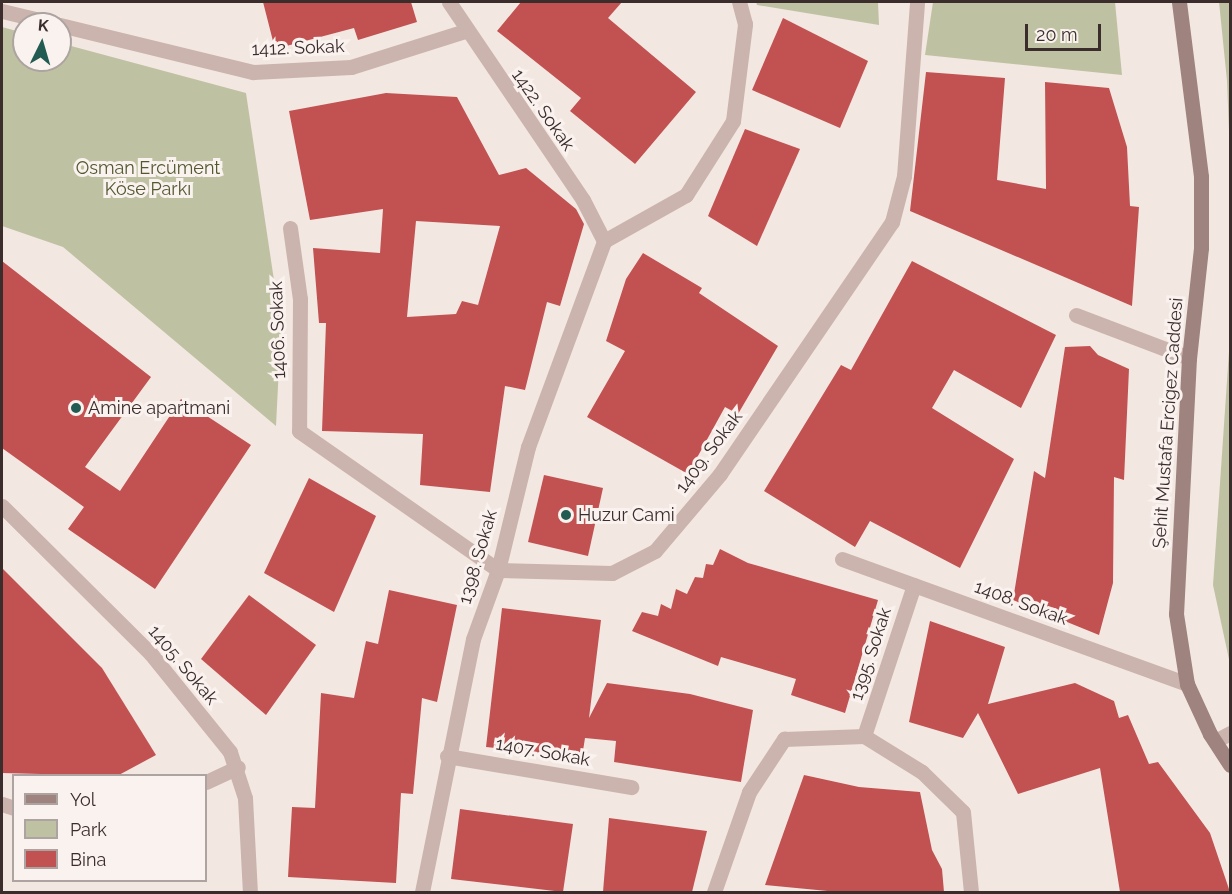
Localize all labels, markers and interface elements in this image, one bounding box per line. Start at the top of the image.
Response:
north arrow [12,12,72,72]
scale bar [1028,12,1104,50]
text: K [37,16,50,35]
text: 20 m [1036,24,1078,45]
street label: 1412. Sokak [251,36,345,60]
street label: 1422. Sokak [507,65,579,155]
park label: Osman Ercüment Köse Parkı [76,158,220,201]
street label: 1406. Sokak [265,281,291,379]
street label: Şehit Mustafa Ercigez Caddesi [1148,297,1188,549]
place label: Amine apartmani [88,397,230,419]
marker: Amine apartmani [69,401,83,415]
street label: 1409. Sokak [671,407,747,497]
place label: Huzur Cami [578,504,675,526]
street label: 1398. Sokak [454,507,502,607]
marker: Huzur Cami [559,508,573,522]
street label: 1408. Sokak [971,576,1071,630]
street label: 1395. Sokak [846,605,896,703]
street label: 1405. Sokak [144,621,222,709]
street label: 1407. Sokak [494,733,592,771]
legend [12,774,207,882]
text: Yol [70,789,96,810]
text: Park [70,819,107,840]
text: Bina [70,849,106,870]

